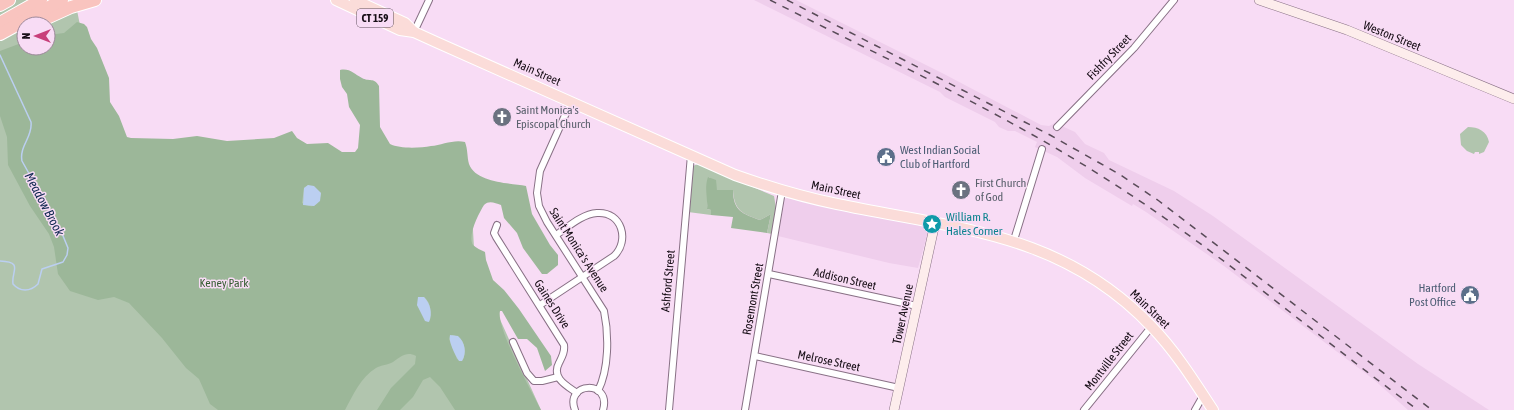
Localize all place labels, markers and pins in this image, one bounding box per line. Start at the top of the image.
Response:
place label: Saint Monica's Episcopal Church [516,103,591,131]
church icon: Saint Monica's Episcopal Church [491,106,513,128]
place label: West Indian Social Club of Hartford [900,143,981,171]
public building icon: West Indian Social Club of Hartford [875,146,897,168]
place label: First Church of God [975,176,1026,204]
church icon: First Church of God [950,179,972,201]
place label: William R. Hales Corner [946,210,1003,238]
place icon: William R. Hales Corner [921,213,943,235]
place label: Hartford Post Office [1409,281,1456,309]
public building icon: Hartford Post Office [1459,284,1481,306]

